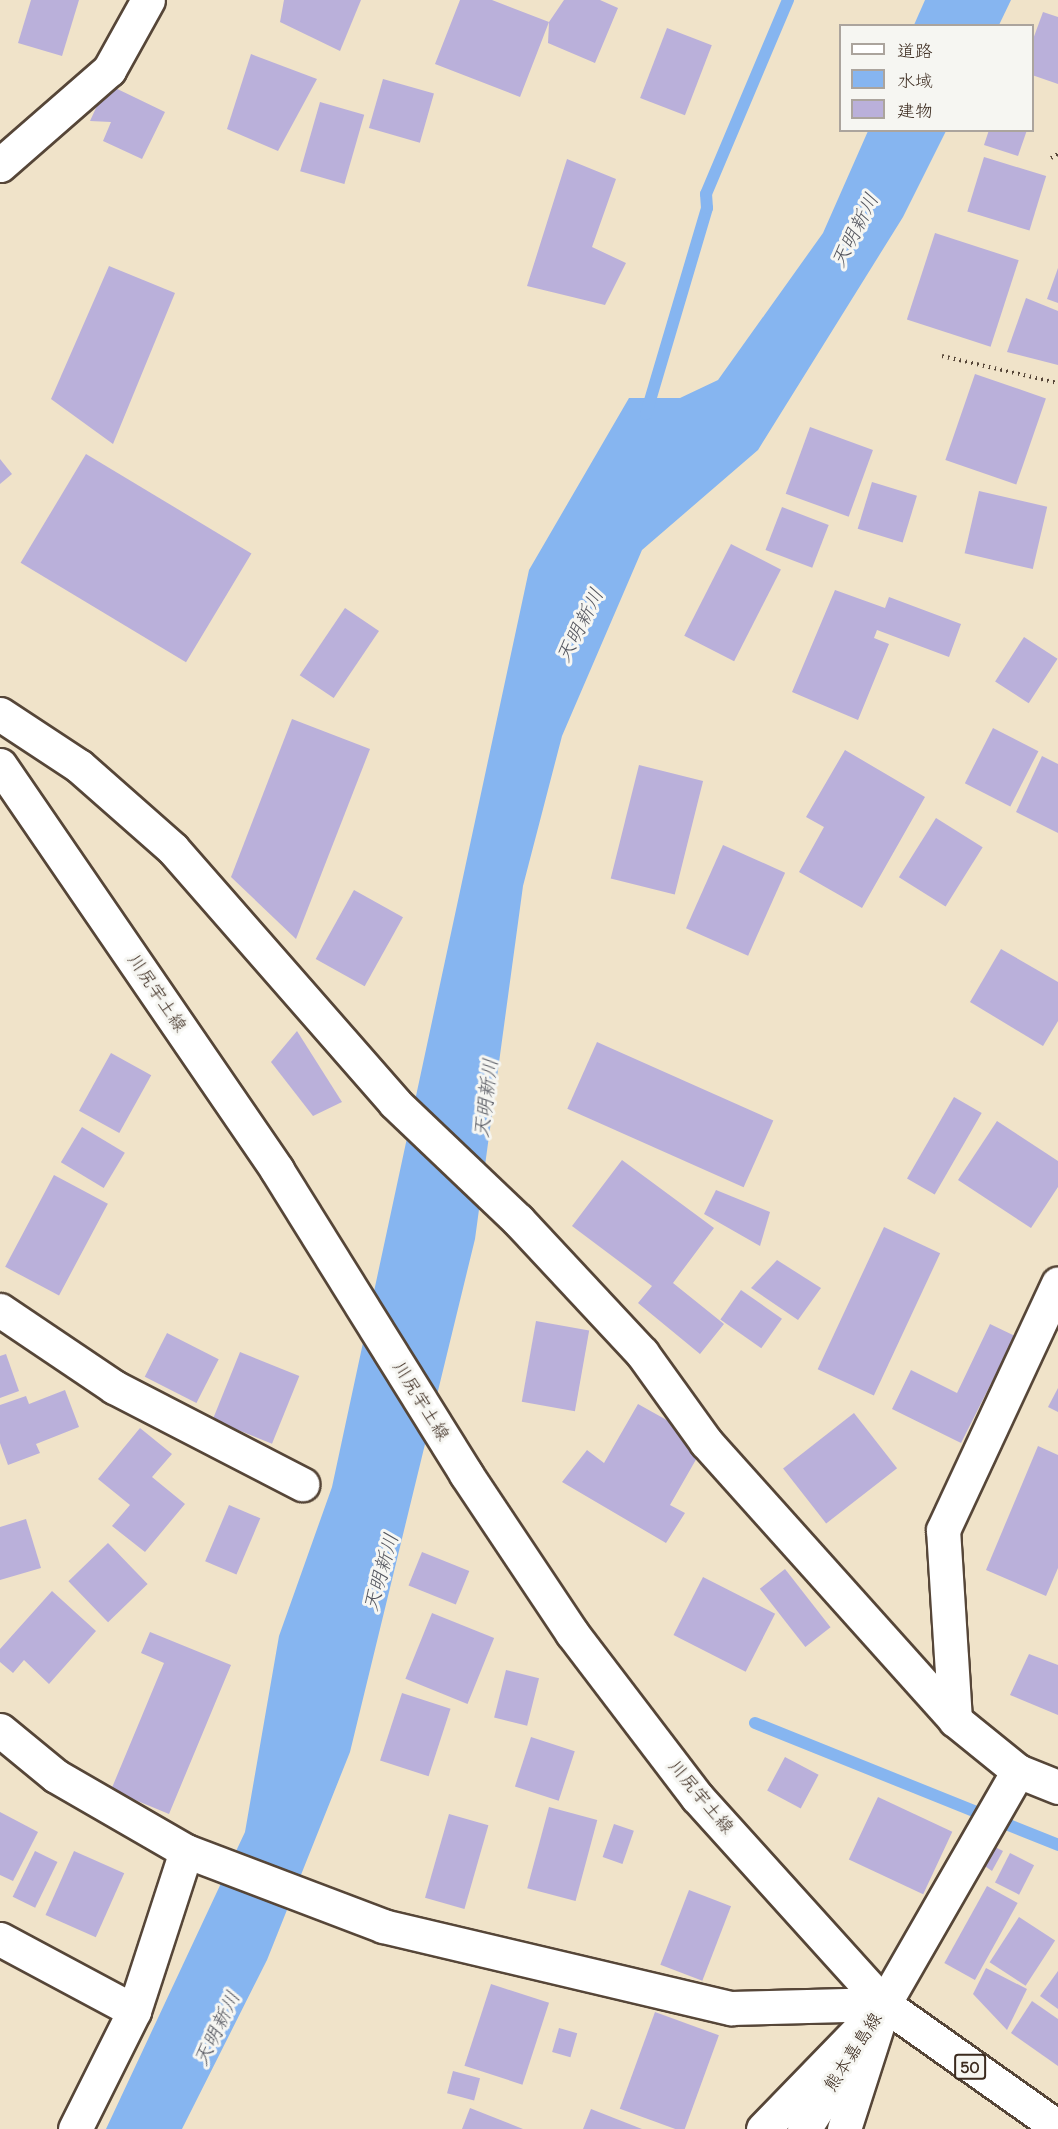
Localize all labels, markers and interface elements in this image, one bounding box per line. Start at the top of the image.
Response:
legend [839,24,1034,132]
text: 道路 [897,39,933,62]
text: 水域 [897,69,933,92]
text: 建物 [897,99,933,122]
water label: 天明新川 [825,189,883,271]
water label: 天明新川 [550,584,608,666]
street label: 川尻宇土線 [123,950,191,1036]
water label: 天明新川 [468,1057,502,1139]
street label: 川尻宇土線 [388,1357,454,1445]
water label: 天明新川 [357,1530,403,1614]
street label: 川尻宇土線 [664,1756,738,1838]
water label: 天明新川 [188,1987,244,2069]
street label: 熊本嘉島線 [819,2008,887,2096]
road number: 50 [954,2054,986,2080]

